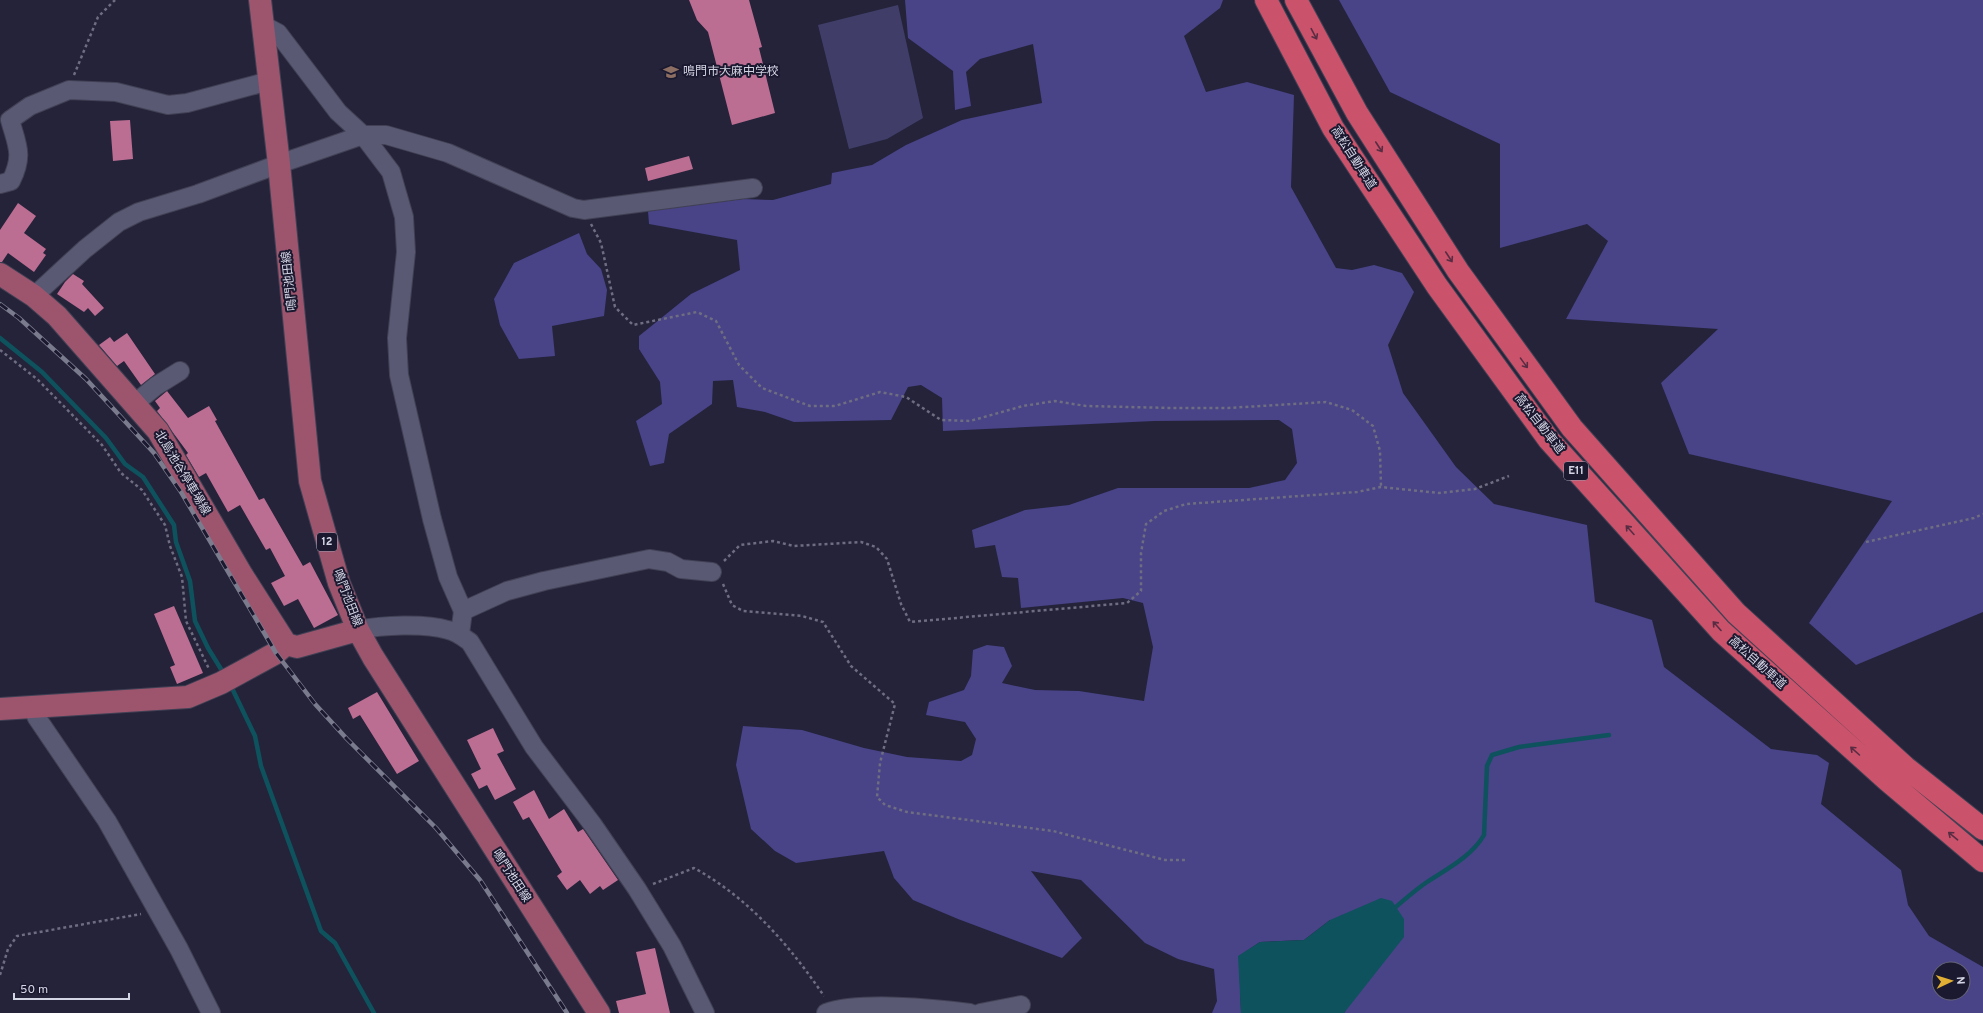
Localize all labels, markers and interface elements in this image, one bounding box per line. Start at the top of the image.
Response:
one-way arrow [1311,28,1319,40]
school or university icon: 鳴門市大麻中学校 [662,63,680,81]
place label: 鳴門市大麻中学校 [683,64,779,80]
street label: 高松自動車道 [1327,123,1379,193]
one-way arrow [1375,141,1383,153]
street label: 鳴門池田線 [279,250,301,312]
one-way arrow [1445,251,1453,262]
one-way arrow [1520,357,1528,368]
street label: 高松自動車道 [1511,391,1567,457]
street label: 北島池谷停車場線 [150,428,214,518]
road number: E11 [1564,462,1588,480]
one-way arrow [1625,525,1635,535]
road number: 12 [317,533,337,551]
street label: 鳴門池田線 [329,567,365,629]
one-way arrow [1713,622,1722,632]
street label: 高松自動車道 [1725,633,1789,693]
one-way arrow [1850,746,1860,756]
one-way arrow [1948,832,1959,841]
street label: 鳴門池田線 [488,846,534,906]
north arrow [1931,961,1971,1001]
scale bar [14,975,129,1001]
text: N [1953,976,1967,985]
text: 50 m [20,982,48,998]

